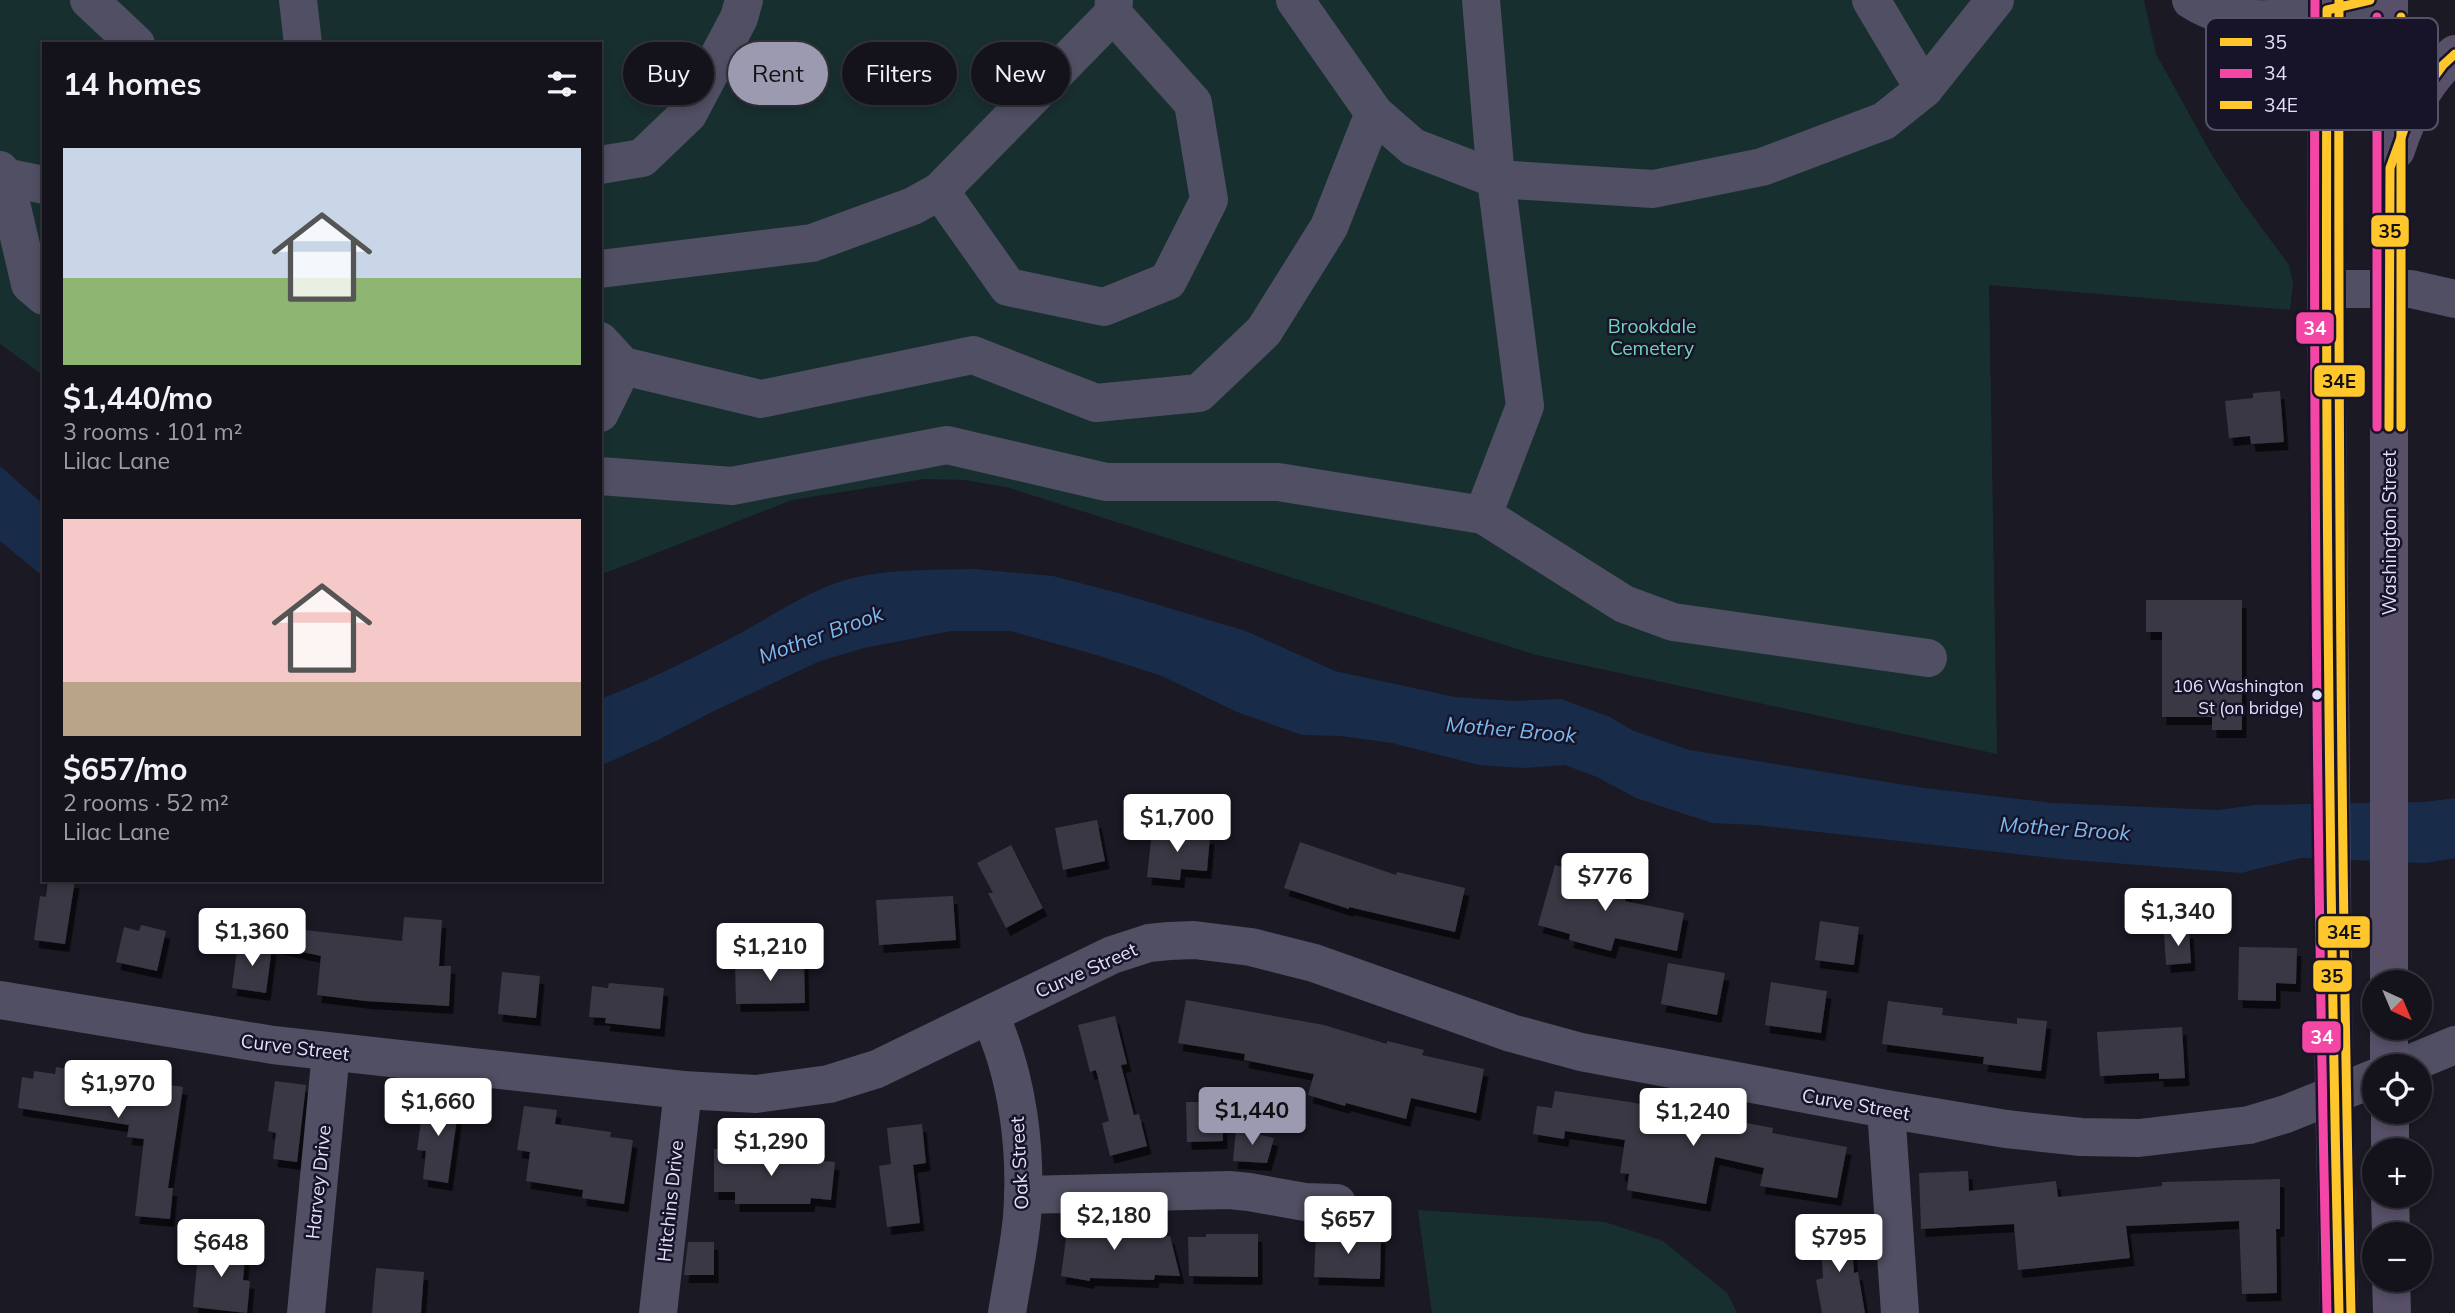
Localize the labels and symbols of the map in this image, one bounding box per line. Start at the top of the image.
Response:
legend [2206,18,2438,130]
text: 35 [2264,30,2287,54]
text: 34 [2264,61,2287,85]
text: 34E [2264,93,2298,117]
line badge: 35 [2370,214,2410,248]
text: 35 [2379,219,2401,243]
line badge: 34 [2295,311,2335,345]
park label: Brookdale Cemetery [1608,314,1696,360]
text: 34 [2304,316,2327,340]
line badge: 34E [2313,364,2366,398]
text: 34E [2322,369,2356,393]
street label: Washington Street [2377,450,2401,616]
water label: Mother Brook [755,599,888,669]
place label: 106 Washington St (on bridge) [2173,675,2304,718]
marker: 106 Washington St (on bridge) [2310,688,2324,702]
water label: Mother Brook [1445,710,1578,748]
pin: $1,700 [1120,794,1234,854]
water label: Mother Brook [1999,810,2132,846]
pin: $776 [1564,853,1646,913]
pin: $1,340 [2121,888,2235,948]
pin: $1,360 [195,908,309,968]
line badge: 34E [2317,915,2371,949]
text: 34E [2327,920,2361,944]
pin: $1,210 [713,923,827,983]
street label: Curve Street [1031,937,1141,1003]
line badge: 35 [2312,959,2353,993]
text: 35 [2321,964,2343,988]
north arrow [2362,970,2432,1040]
line badge: 34 [2301,1020,2342,1054]
text: 34 [2311,1025,2334,1049]
street label: Curve Street [239,1028,351,1066]
pin: $1,970 [61,1060,175,1120]
pin: $1,660 [381,1078,495,1138]
street label: Curve Street [1800,1083,1912,1125]
pin: $1,440 [1195,1088,1309,1147]
pin: $1,240 [1636,1088,1750,1148]
street label: Oak Street [1005,1115,1033,1210]
pin: $1,290 [714,1118,828,1178]
street label: Harvey Drive [300,1124,336,1240]
street label: Hitchins Drive [652,1139,688,1263]
pin: $2,180 [1057,1192,1171,1252]
pin: $657 [1307,1196,1389,1256]
pin: $795 [1798,1214,1880,1274]
pin: $648 [180,1220,262,1279]

